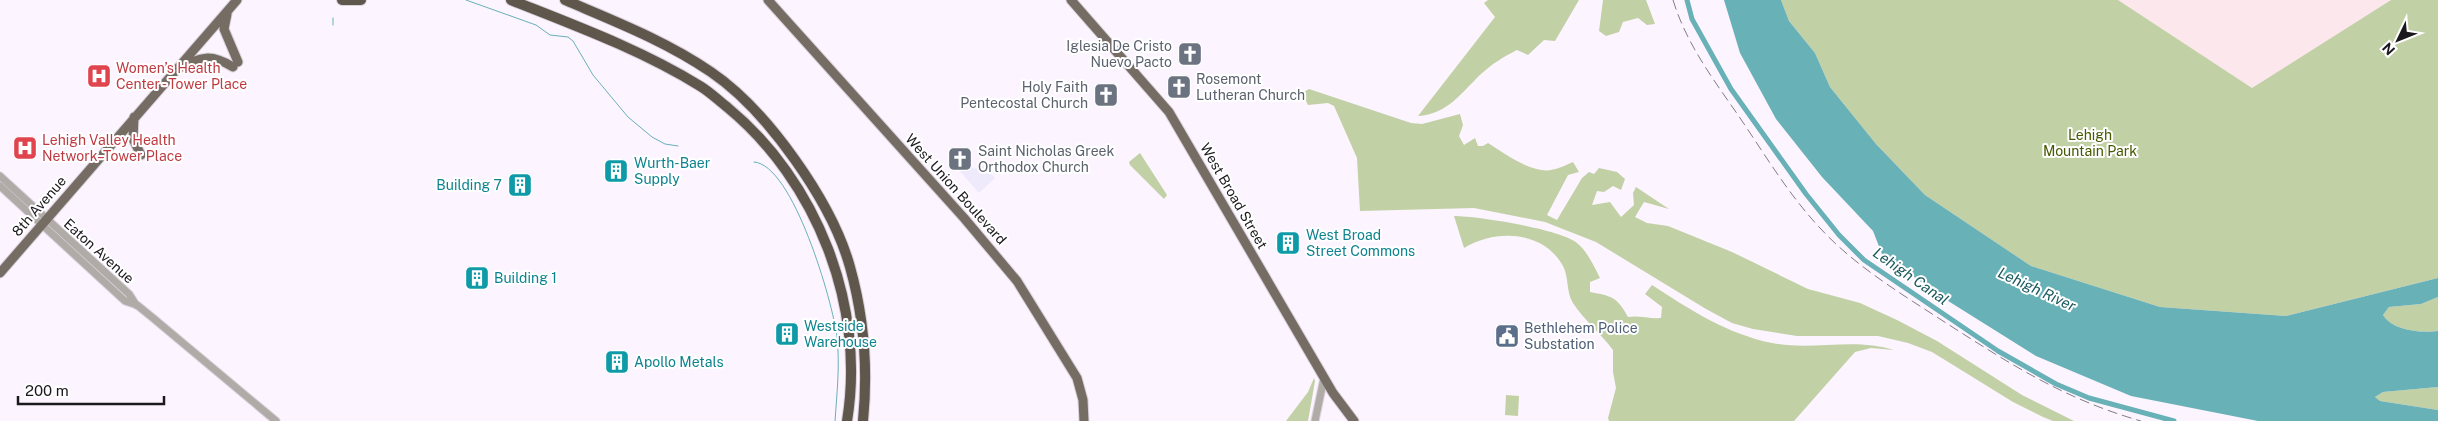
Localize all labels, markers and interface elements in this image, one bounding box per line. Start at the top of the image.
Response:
north arrow [2373,15,2423,65]
place label: Iglesia De Cristo Nuevo Pacto [1066,38,1172,70]
text: N [2379,39,2398,58]
church icon: Iglesia De Cristo Nuevo Pacto [1177,41,1203,67]
place label: Women’s Health Center - Tower Place [116,60,247,92]
hospital icon: Women’s Health Center - Tower Place [86,63,112,89]
place label: Rosemont Lutheran Church [1196,71,1305,103]
church icon: Rosemont Lutheran Church [1166,74,1192,100]
place label: Holy Faith Pentecostal Church [960,79,1088,111]
church icon: Holy Faith Pentecostal Church [1093,82,1119,108]
park label: Lehigh Mountain Park [2043,127,2137,159]
street label: West Union Boulevard [902,131,1010,247]
place label: Lehigh Valley Health Network–Tower Place [42,132,182,164]
hospital icon: Lehigh Valley Health Network–Tower Place [12,135,38,161]
street label: West Broad Street [1197,140,1271,252]
place label: Saint Nicholas Greek Orthodox Church [978,143,1115,175]
church icon: Saint Nicholas Greek Orthodox Church [947,146,973,172]
place label: Wurth-Baer Supply [634,155,710,187]
building icon: Wurth-Baer Supply [603,158,629,184]
building icon: Building 7 [507,172,533,198]
street label: 8th Avenue [9,173,69,239]
place label: Building 7 [436,177,502,193]
street label: Eaton Avenue [61,215,137,287]
place label: West Broad Street Commons [1306,227,1415,259]
building icon: West Broad Street Commons [1275,230,1301,256]
water label: Lehigh Canal [1870,244,1952,308]
water label: Lehigh River [1996,264,2079,315]
building icon: Building 1 [464,265,490,291]
place label: Building 1 [494,270,557,286]
place label: Westside Warehouse [804,318,877,350]
place label: Bethlehem Police Substation [1524,320,1638,352]
building icon: Westside Warehouse [774,321,800,347]
public building icon: Bethlehem Police Substation [1494,323,1520,349]
building icon: Apollo Metals [604,349,630,375]
place label: Apollo Metals [634,354,724,370]
scale bar [18,374,164,406]
text: 200 m [25,382,69,399]

